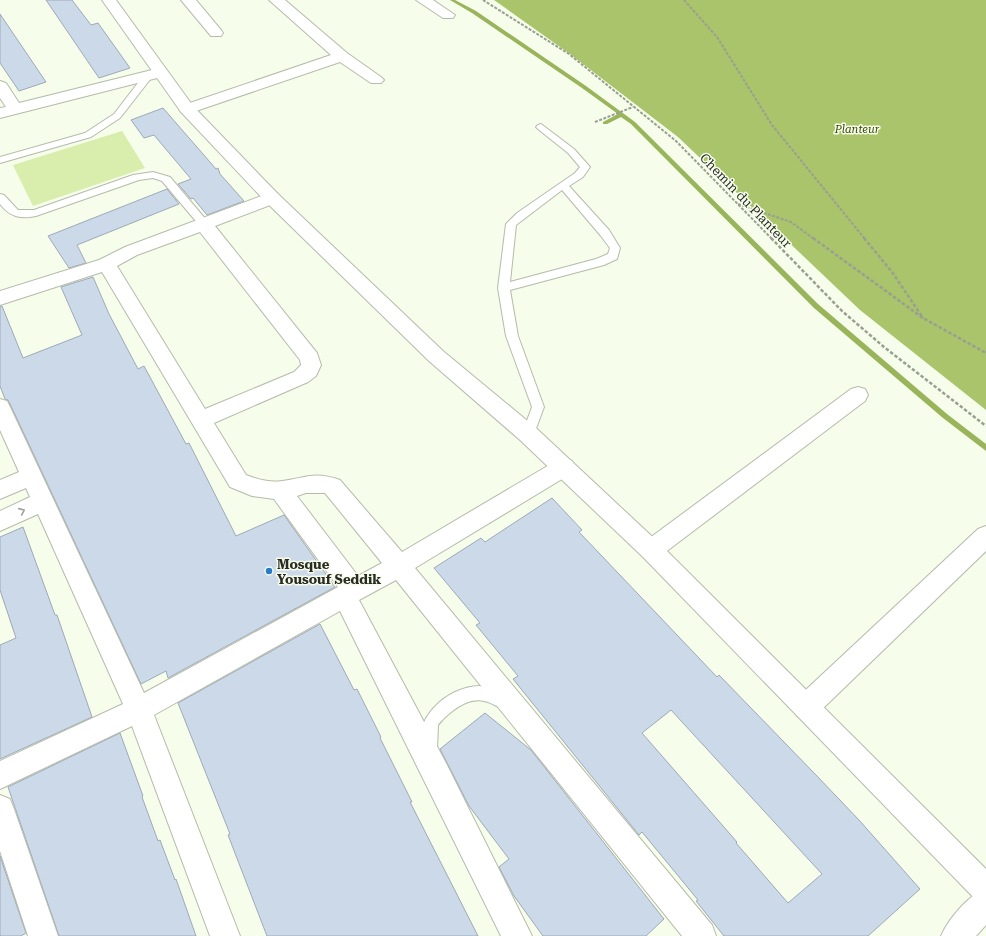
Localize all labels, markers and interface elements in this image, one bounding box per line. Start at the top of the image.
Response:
park label: Planteur [834,123,880,136]
street label: Chemin du Planteur [697,150,795,251]
one-way arrow [17,508,25,516]
place label: Mosque Yousouf Seddik [277,557,381,587]
marker: Mosque Yousouf Seddik [264,566,274,576]

